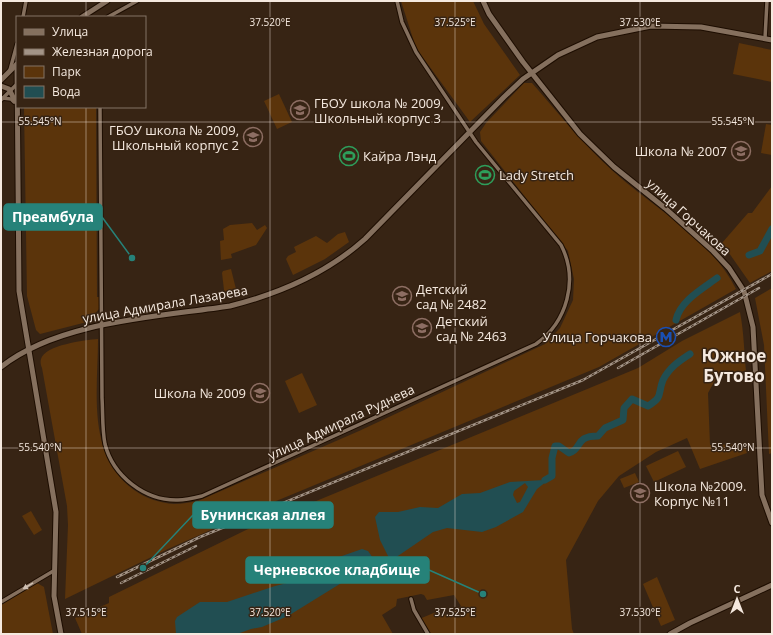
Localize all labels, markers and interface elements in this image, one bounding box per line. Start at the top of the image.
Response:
text: 37.520°E [249,15,291,29]
text: 37.525°E [434,15,476,29]
text: 37.530°E [619,15,661,29]
legend [16,16,146,108]
text: Улица [52,23,88,40]
text: Железная дорога [52,43,153,60]
text: Парк [52,63,82,80]
text: Вода [52,83,81,100]
place label: ГБОУ школа № 2009, Школьный корпус 3 [314,94,444,127]
school or university icon: ГБОУ школа № 2009, Школьный корпус 3 [289,99,311,121]
text: 55.545°N [18,114,62,128]
text: 55.545°N [711,114,755,128]
place label: ГБОУ школа № 2009, Школьный корпус 2 [109,121,239,154]
school or university icon: ГБОУ школа № 2009, Школьный корпус 2 [242,126,264,148]
school or university icon: Школа № 2007 [730,140,752,162]
place label: Школа № 2007 [635,142,727,160]
sports icon: Кайра Лэнд [338,145,360,167]
place label: Кайра Лэнд [363,147,437,165]
sports icon: Lady Stretch [474,164,496,186]
place label: Lady Stretch [499,166,574,184]
street label: улица Горчакова [643,174,735,260]
callout: Преамбула [4,204,102,230]
text: Преамбула [12,207,94,226]
place label: Детский сад № 2482 [416,280,487,313]
street label: улица Адмирала Лазарева [81,281,249,327]
school or university icon: Детский сад № 2482 [391,285,413,307]
place label: Детский сад № 2463 [436,312,507,345]
school or university icon: Детский сад № 2463 [411,317,433,339]
metro station icon: Улица Горчакова [655,326,677,348]
place label: Улица Горчакова [543,328,652,346]
district label: Южное Бутово [702,344,766,387]
street label: улица Адмирала Руднева [265,380,417,464]
school or university icon: Школа № 2009 [249,382,271,404]
place label: Школа № 2009 [154,384,246,402]
text: 55.540°N [18,440,62,454]
text: 55.540°N [711,440,755,454]
place label: Школа №2009. Корпус №11 [654,477,746,510]
school or university icon: Школа №2009. Корпус №11 [629,482,651,504]
callout: Бунинская аллея [193,502,333,528]
text: Бунинская аллея [201,505,325,524]
callout: Черневское кладбище [246,557,429,583]
text: Черневское кладбище [254,560,420,579]
north arrow [717,579,757,619]
text: С [733,581,741,596]
one-way arrow [22,582,34,589]
text: 37.515°E [65,605,107,619]
text: 37.520°E [249,605,291,619]
text: 37.525°E [434,605,476,619]
text: 37.530°E [619,605,661,619]

